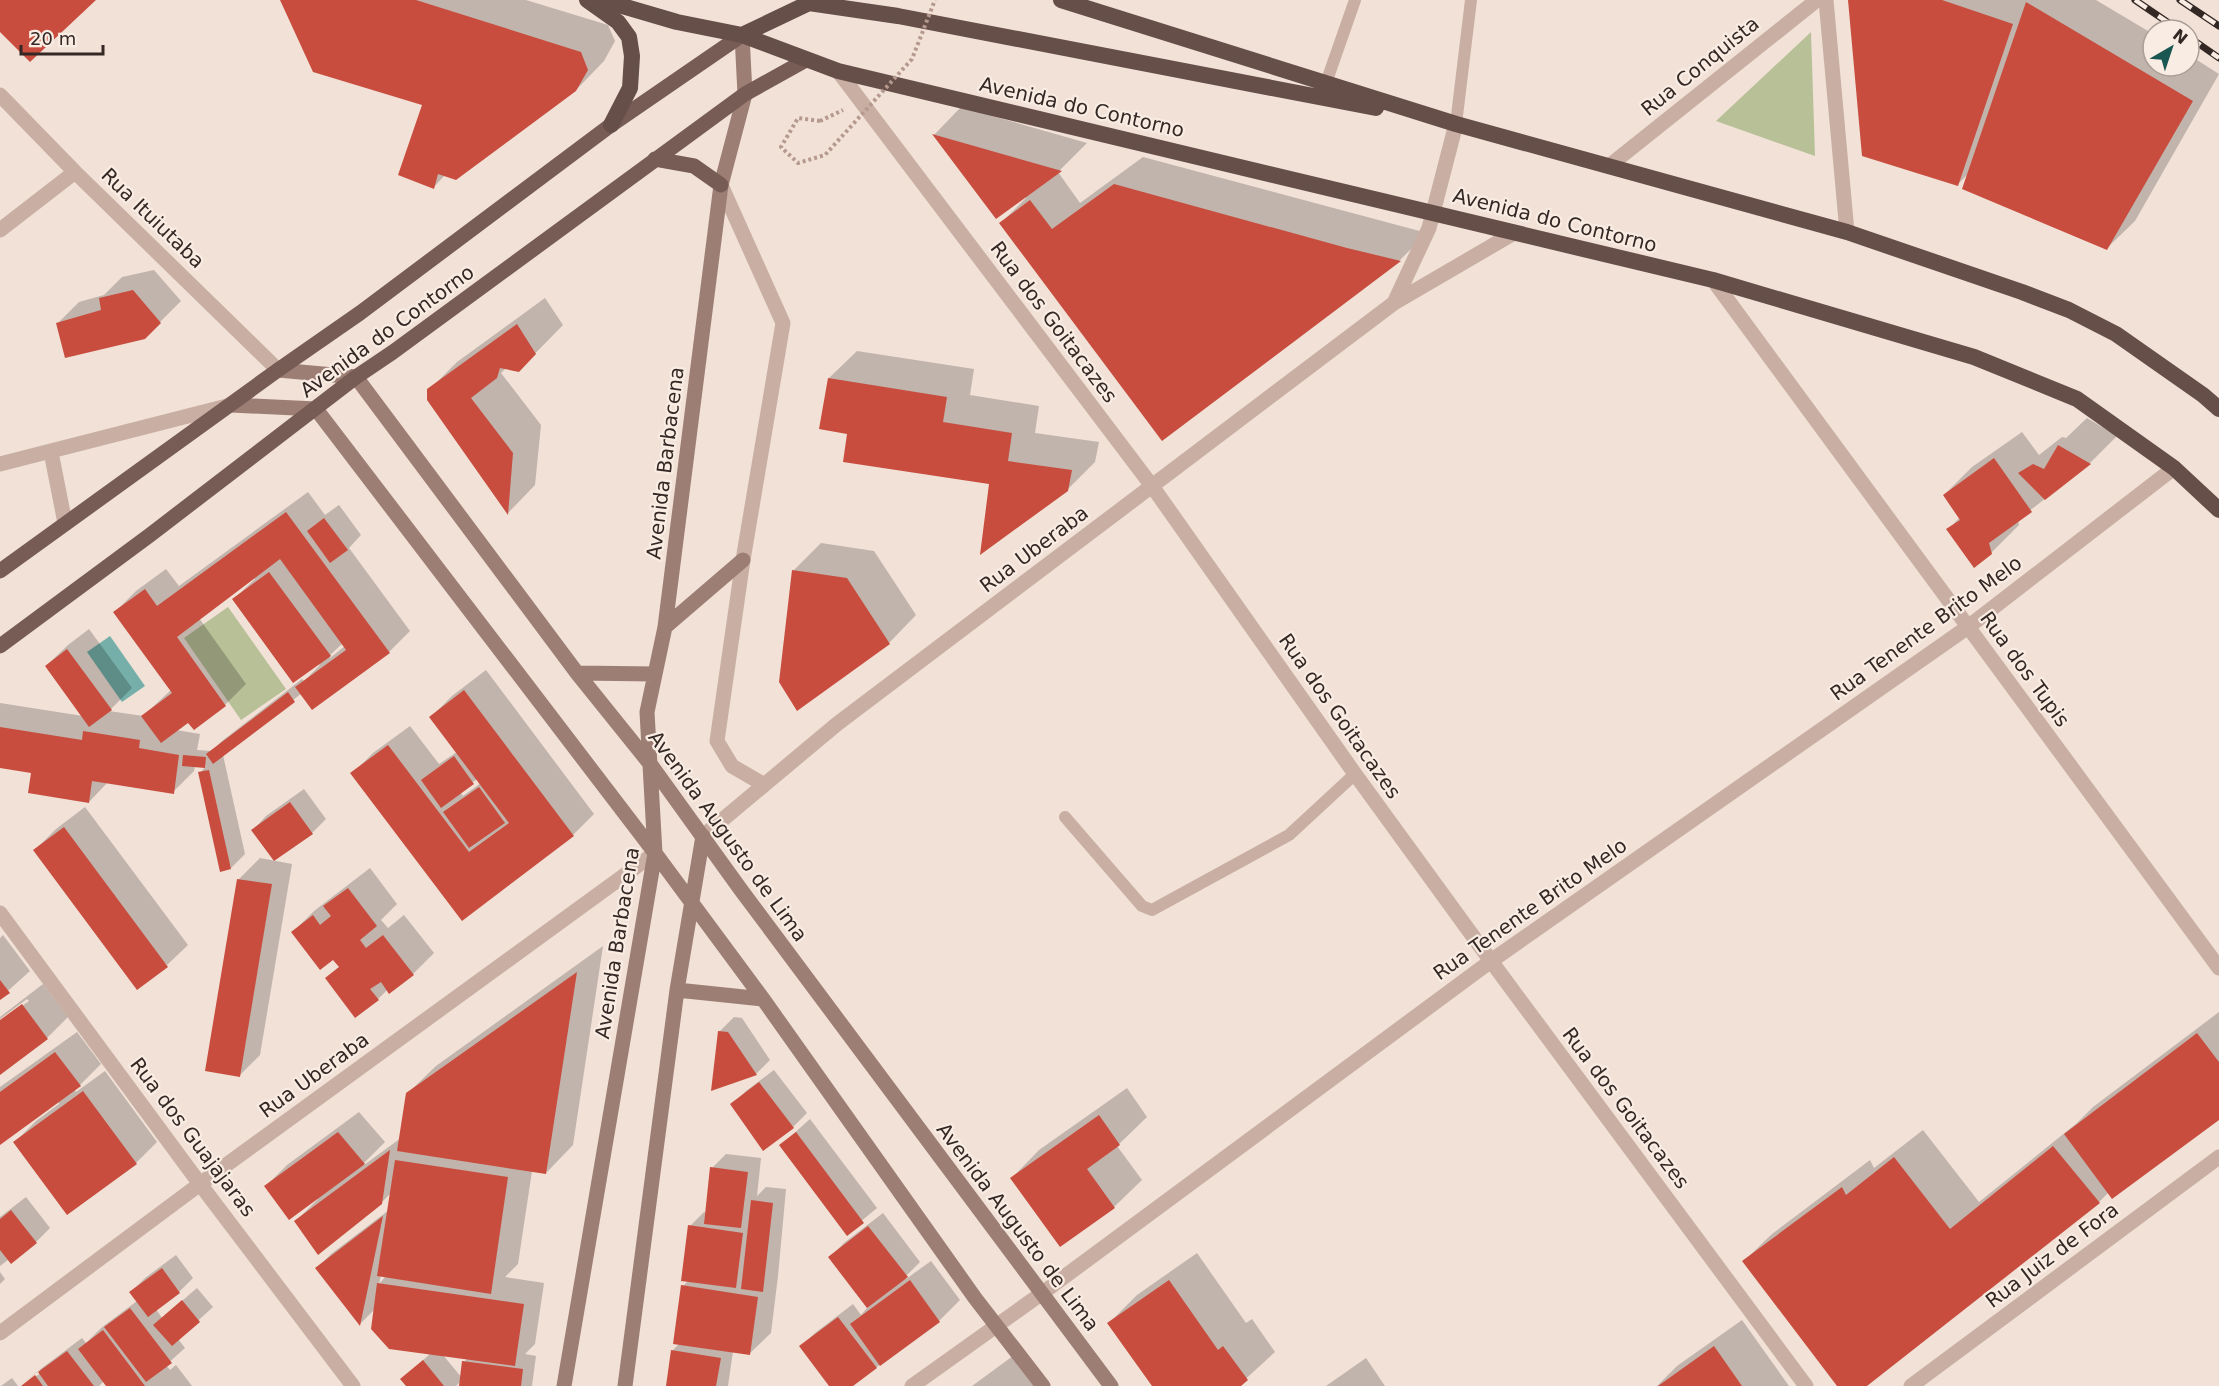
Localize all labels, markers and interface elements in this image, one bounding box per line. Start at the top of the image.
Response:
street label: Rua Conquista [1636,11,1764,121]
scale bar [21,18,104,56]
north arrow [2141,18,2201,78]
text: N [2169,25,2191,48]
text: 20 m [30,28,76,49]
street label: Avenida do Contorno [977,72,1187,142]
street label: Rua Ituiutaba [96,163,210,273]
street label: Avenida do Contorno [1451,183,1659,257]
street label: Rua dos Goitacazes [985,237,1123,407]
street label: Avenida do Contorno [295,260,479,402]
street label: Avenida Barbacena [641,365,689,561]
street label: Rua Uberaba [975,500,1093,598]
street label: Rua Tenente Brito Melo [1826,550,2026,706]
street label: Rua dos Tupis [1975,607,2075,731]
street label: Rua dos Goitacazes [1274,629,1406,803]
street label: Avenida Augusto de Lima [643,726,813,946]
street label: Rua Tenente Brito Melo [1429,833,1631,985]
street label: Avenida Barbacena [590,846,644,1040]
street label: Rua dos Goitacazes [1557,1023,1695,1193]
street label: Rua Uberaba [255,1027,373,1123]
street label: Rua dos Guajajaras [125,1053,261,1221]
street label: Avenida Augusto de Lima [932,1118,1104,1336]
street label: Rua Juiz de Fora [1981,1197,2123,1313]

